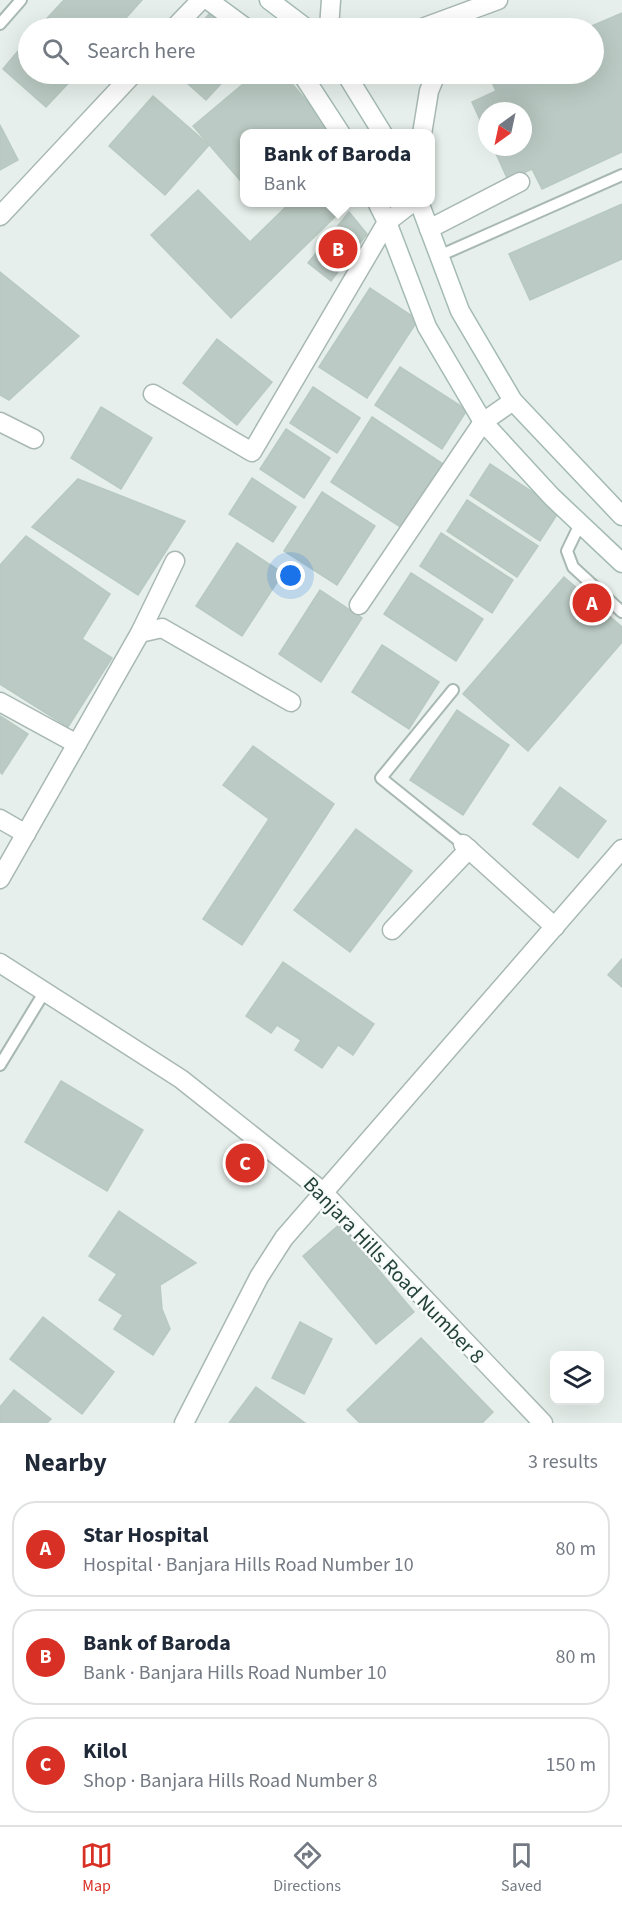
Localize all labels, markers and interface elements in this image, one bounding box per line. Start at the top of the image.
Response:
search box [18,18,604,84]
icon: search [39,35,72,68]
text: Search here [87,35,195,67]
north arrow [478,102,532,156]
popup [240,129,435,207]
text: Bank of Baroda [264,138,411,170]
text: Bank [264,170,306,198]
pin: B [318,226,358,272]
your location [276,561,305,590]
pin: A [572,580,612,626]
pin: C [226,1140,264,1186]
street label: Banjara Hills Road Number 8 [296,1170,492,1370]
map controls [550,1351,604,1405]
button: layers [550,1351,604,1405]
text: Nearby [24,1444,107,1481]
text: 3 results [528,1448,598,1476]
text: Star Hospital [83,1519,209,1551]
text: A [40,1535,51,1563]
text: 80 m [556,1535,596,1563]
text: Hospital · Banjara Hills Road Number 10 [83,1551,414,1579]
text: Bank of Baroda [83,1627,231,1659]
text: B [39,1643,52,1671]
text: 80 m [556,1643,596,1671]
text: Bank · Banjara Hills Road Number 10 [83,1659,387,1687]
text: Kilol [83,1735,127,1767]
text: C [40,1751,51,1779]
text: 150 m [546,1751,596,1779]
text: Shop · Banjara Hills Road Number 8 [83,1767,378,1795]
tab: Map [80,1839,113,1897]
tab: Directions [273,1839,341,1897]
tab: Saved [501,1839,542,1897]

